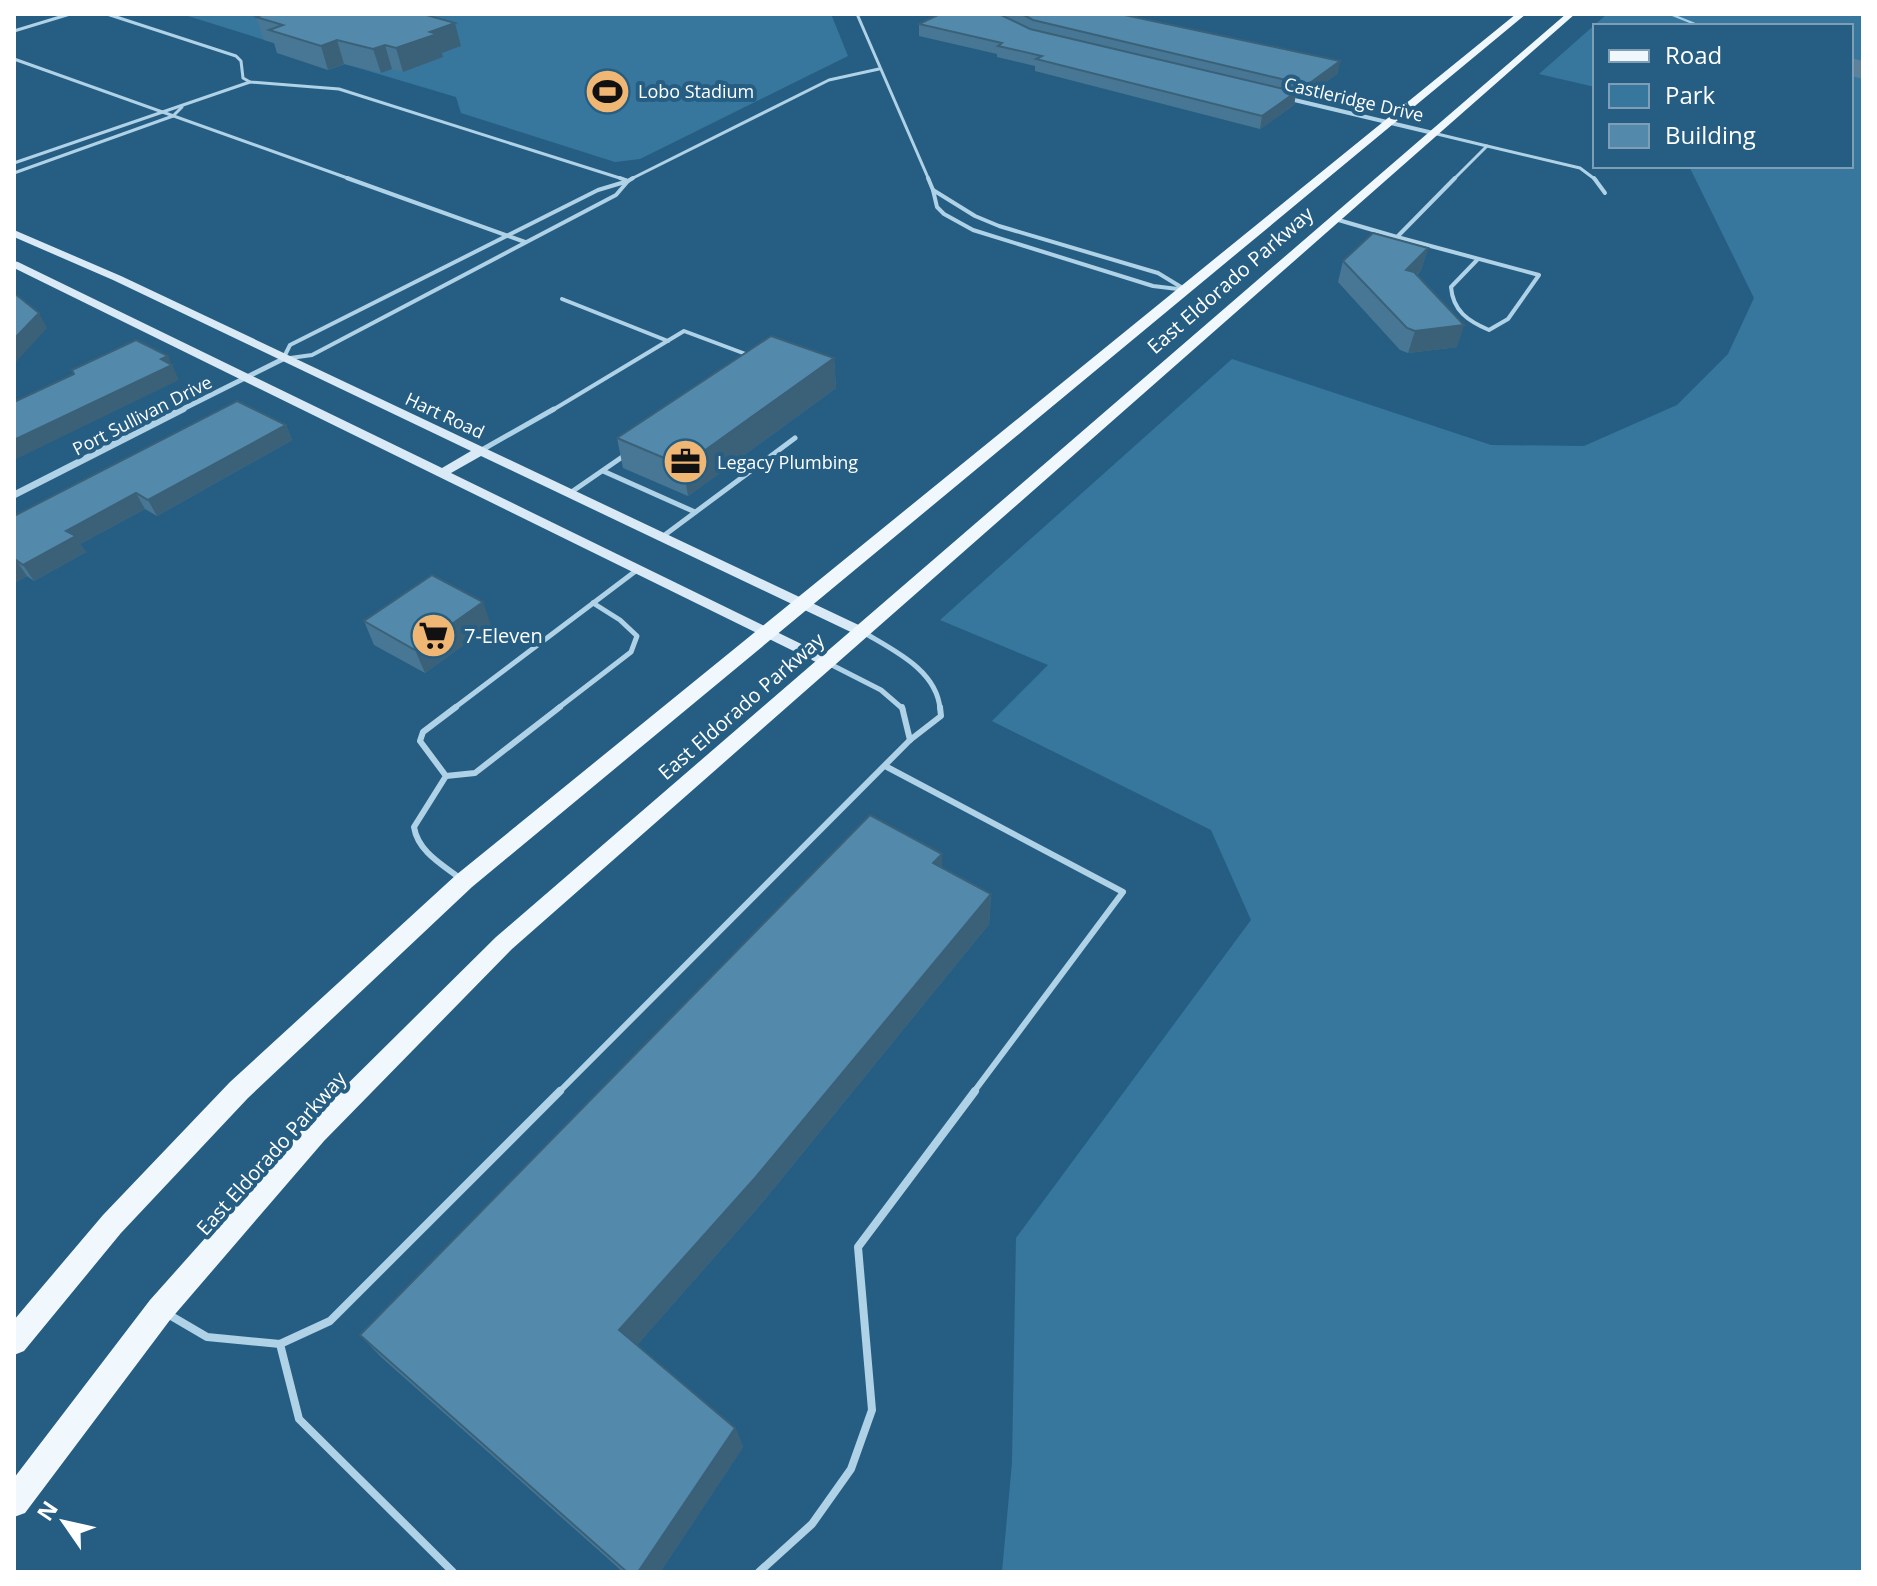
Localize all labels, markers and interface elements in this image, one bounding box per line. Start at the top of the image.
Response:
legend [1593,24,1853,168]
text: Road [1665,38,1722,71]
sports icon: Lobo Stadium [583,67,631,115]
street label: Castleridge Drive [1282,71,1426,127]
text: Park [1665,78,1716,111]
place label: Lobo Stadium [638,79,754,103]
text: Building [1665,118,1756,151]
street label: East Eldorado Parkway [1141,200,1319,360]
street label: Port Sullivan Drive [68,369,216,461]
street label: Hart Road [402,386,488,444]
office icon: Legacy Plumbing [662,438,710,486]
place label: Legacy Plumbing [717,450,858,474]
supermarket icon: 7-Eleven [409,611,457,659]
place label: 7-Eleven [464,622,543,649]
street label: East Eldorado Parkway [652,626,830,786]
street label: East Eldorado Parkway [190,1065,353,1241]
north arrow [24,1482,104,1562]
text: N [29,1494,64,1526]

